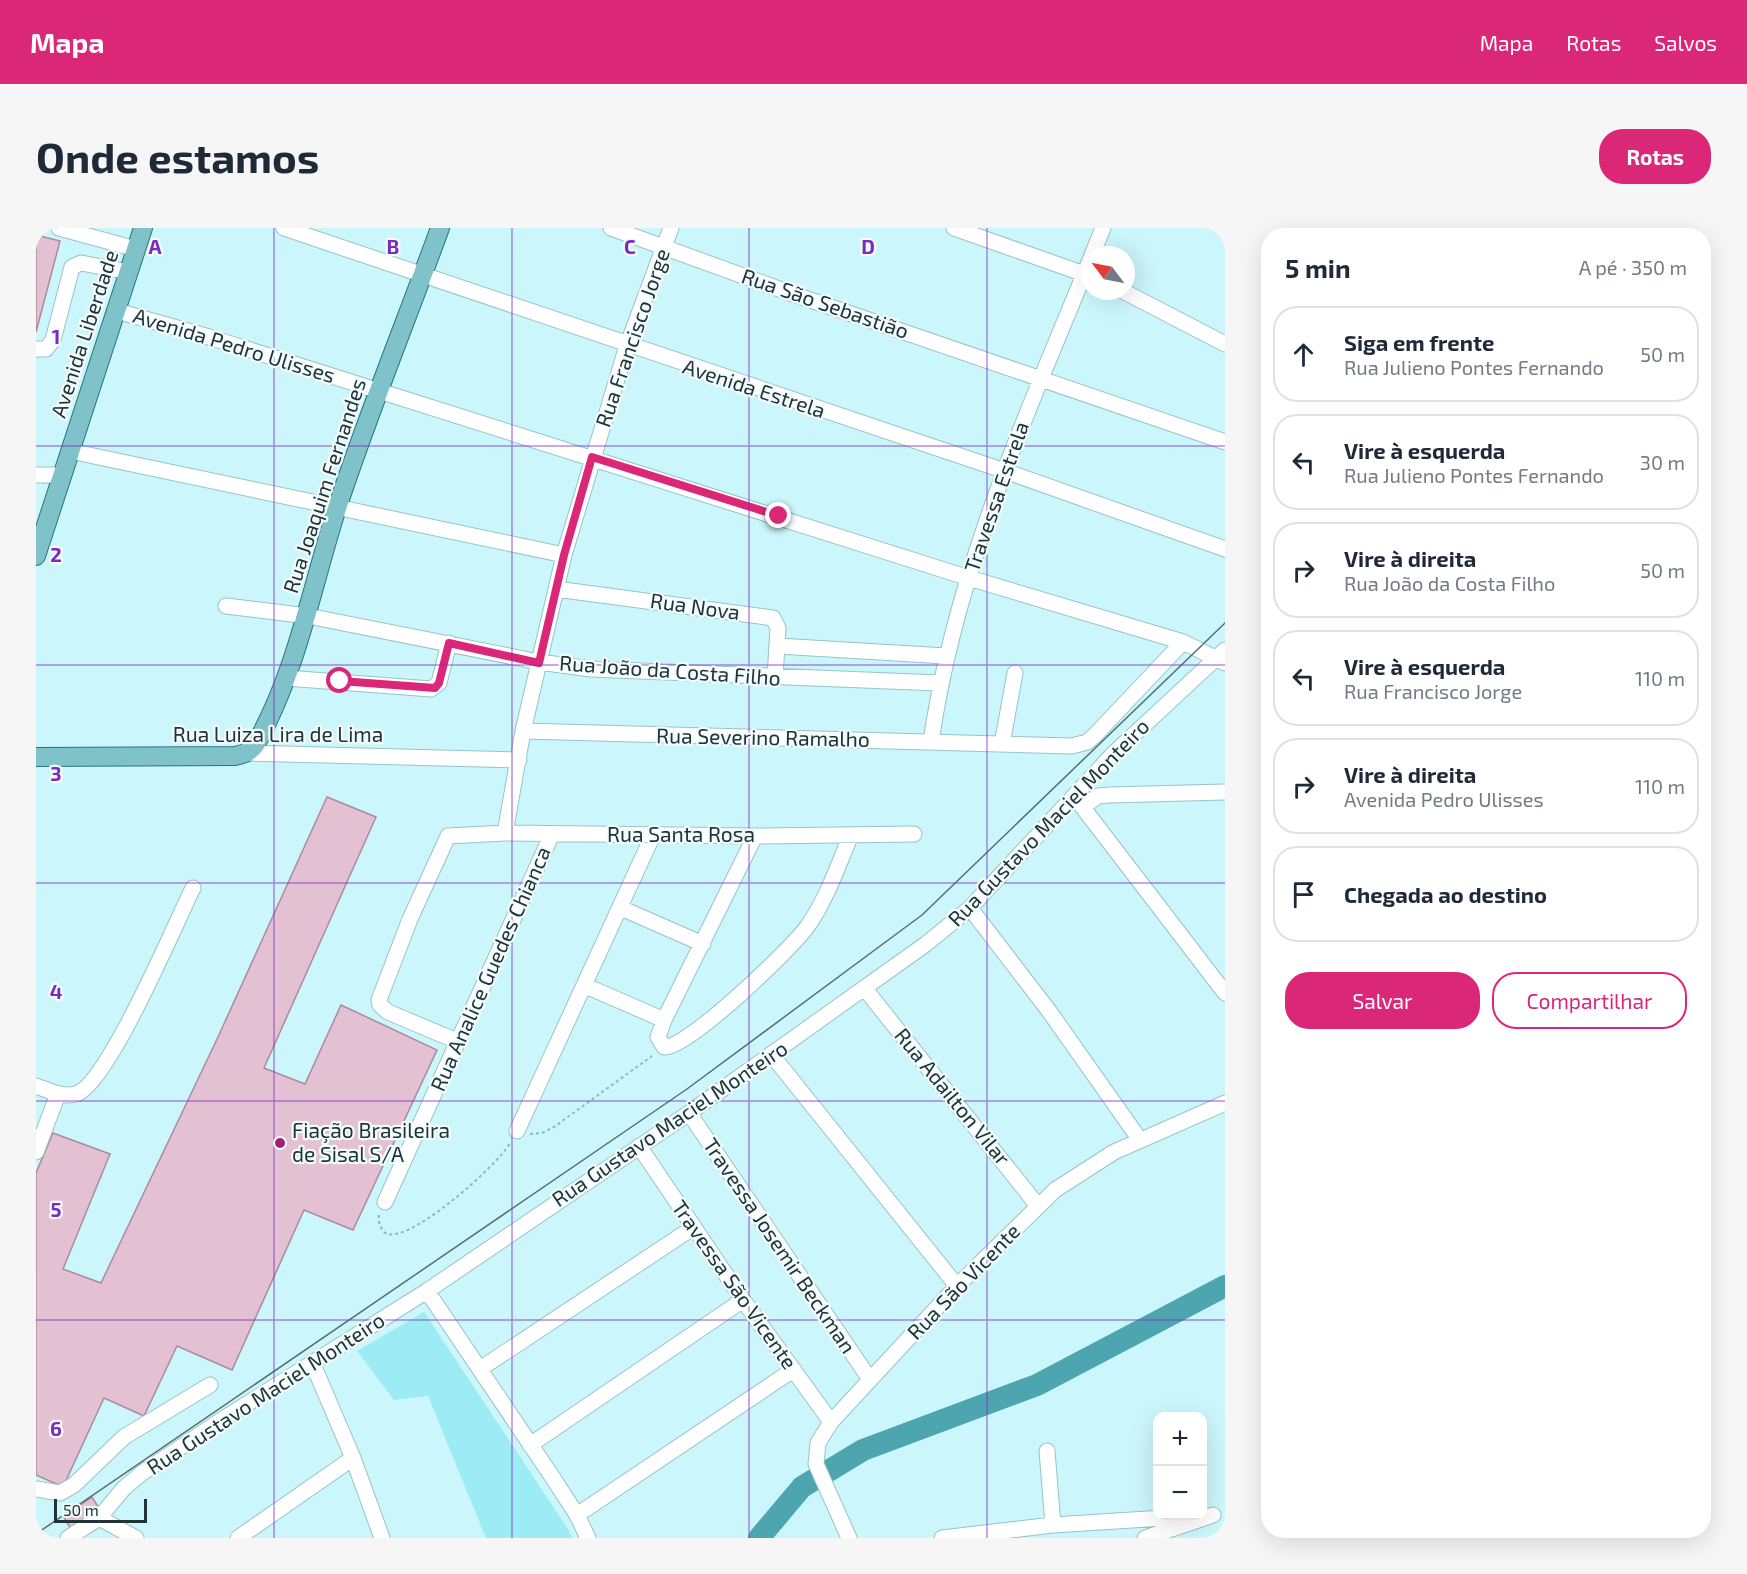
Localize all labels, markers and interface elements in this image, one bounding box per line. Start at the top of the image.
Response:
text: Mapa [30,25,104,59]
text: Mapa [1480,30,1533,55]
text: Rotas [1566,30,1621,55]
text: Salvos [1654,30,1717,55]
button: Rotas [1599,129,1711,184]
text: Onde estamos [36,131,319,181]
text: A [148,234,162,258]
text: B [387,234,399,258]
text: C [624,234,636,258]
text: D [861,234,875,258]
street label: Rua Francisco Jorge [589,245,674,430]
street label: Avenida Liberdade [45,246,122,421]
north arrow [1081,246,1135,300]
text: 5 min [1285,252,1351,283]
text: A pé · 350 m [1579,255,1687,279]
street label: Rua São Sebastião [739,262,912,343]
street label: Avenida Pedro Ulisses [131,302,338,387]
text: 1 [52,324,60,348]
text: Siga em frente [1344,329,1494,355]
icon: ahead [1287,338,1320,371]
text: 50 m [1640,342,1685,366]
street label: Avenida Estrela [680,353,829,422]
text: Rua Julieno Pontes Fernando [1344,355,1604,379]
street label: Rua Joaquim Fernandes [277,375,370,596]
street label: Travessa Estrela [958,418,1033,575]
text: Vire à esquerda [1344,437,1505,463]
icon: left [1287,446,1320,479]
text: 30 m [1640,450,1685,474]
text: Rua Julieno Pontes Fernando [1344,463,1604,487]
route end [765,502,791,528]
text: 2 [50,542,62,566]
text: Vire à direita [1344,545,1476,571]
icon: right [1287,554,1320,587]
text: 50 m [1640,558,1685,582]
text: Rua João da Costa Filho [1344,571,1555,595]
street label: Rua Nova [649,587,742,624]
street label: Rua João da Costa Filho [559,649,782,690]
text: Vire à esquerda [1344,653,1505,679]
icon: left [1287,662,1320,695]
text: 110 m [1635,666,1685,690]
route start [326,667,352,693]
text: Rua Francisco Jorge [1344,679,1522,703]
street label: Rua Gustavo Maciel Monteiro [942,713,1154,931]
street label: Rua Luiza Lira de Lima [173,721,383,746]
street label: Rua Severino Ramalho [656,722,870,751]
text: 3 [50,761,62,785]
text: Vire à direita [1344,761,1476,787]
icon: right [1287,770,1320,803]
text: 110 m [1635,774,1685,798]
text: Avenida Pedro Ulisses [1344,787,1544,811]
street label: Rua Santa Rosa [607,821,755,846]
street label: Rua Analice Guedes Chianca [424,842,555,1095]
icon: arrive [1287,878,1320,911]
text: Chegada ao destino [1344,881,1547,907]
button: Salvar [1285,972,1480,1029]
button: Compartilhar [1492,972,1687,1029]
text: 4 [50,979,63,1003]
street label: Rua Adailton Vilar [890,1022,1016,1170]
street label: Rua Gustavo Maciel Monteiro [547,1035,792,1211]
place label: Fiação Brasileira de Sisal S/A [292,1117,450,1166]
street label: Travessa Josemir Beckman [699,1133,862,1358]
marker: Fiação Brasileira de Sisal S/A [273,1136,287,1150]
street label: Travessa São Vicente [668,1195,803,1373]
text: 5 [50,1197,62,1221]
street label: Rua São Vicente [901,1218,1025,1344]
street label: Rua Gustavo Maciel Monteiro [142,1306,389,1479]
map controls [1153,1412,1207,1520]
button: + [1153,1412,1207,1466]
text: 6 [50,1416,62,1440]
button: − [1153,1466,1207,1520]
scale bar [54,1496,147,1524]
text: 50 m [63,1500,99,1519]

